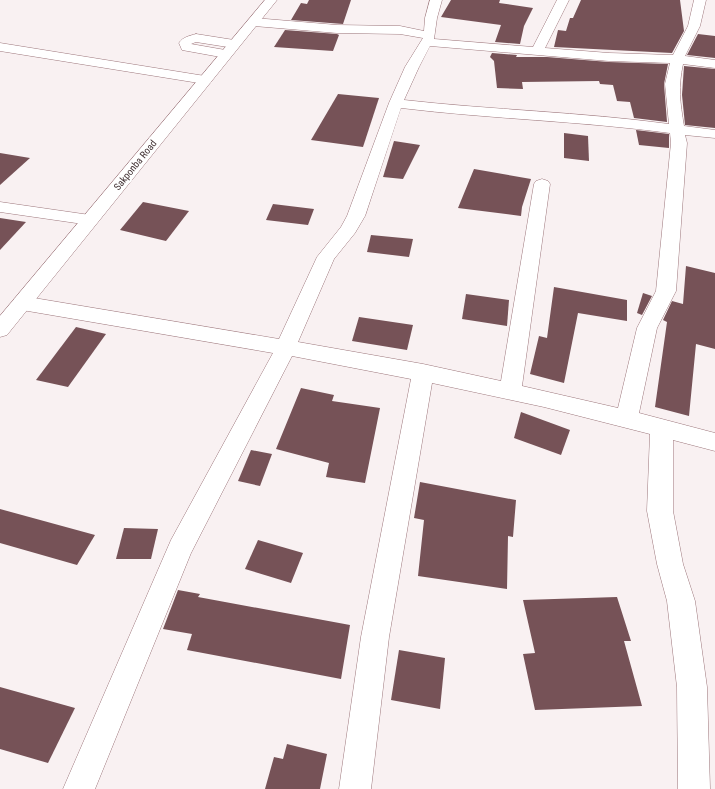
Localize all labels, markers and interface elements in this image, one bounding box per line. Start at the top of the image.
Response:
street label: Sakponba Road [111,138,159,192]

